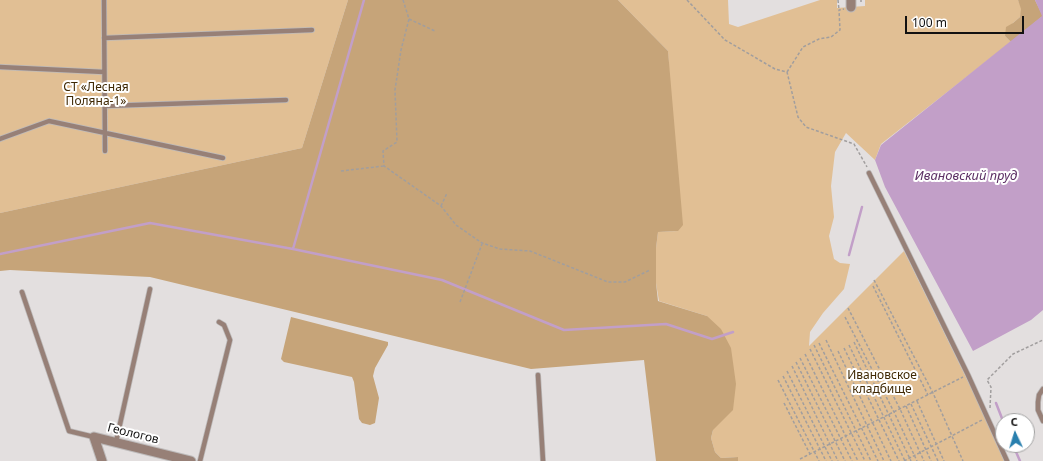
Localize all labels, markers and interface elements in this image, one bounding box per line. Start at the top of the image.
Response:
scale bar [907,8,1026,34]
text: 100 m [912,14,947,31]
park label: СТ «Лесная Поляна-1» [63,81,129,109]
water label: Ивановский пруд [915,168,1017,184]
park label: Ивановское кладбище [847,369,917,397]
north arrow [995,413,1035,453]
text: С [1010,414,1018,429]
street label: Геологов [106,421,160,447]

